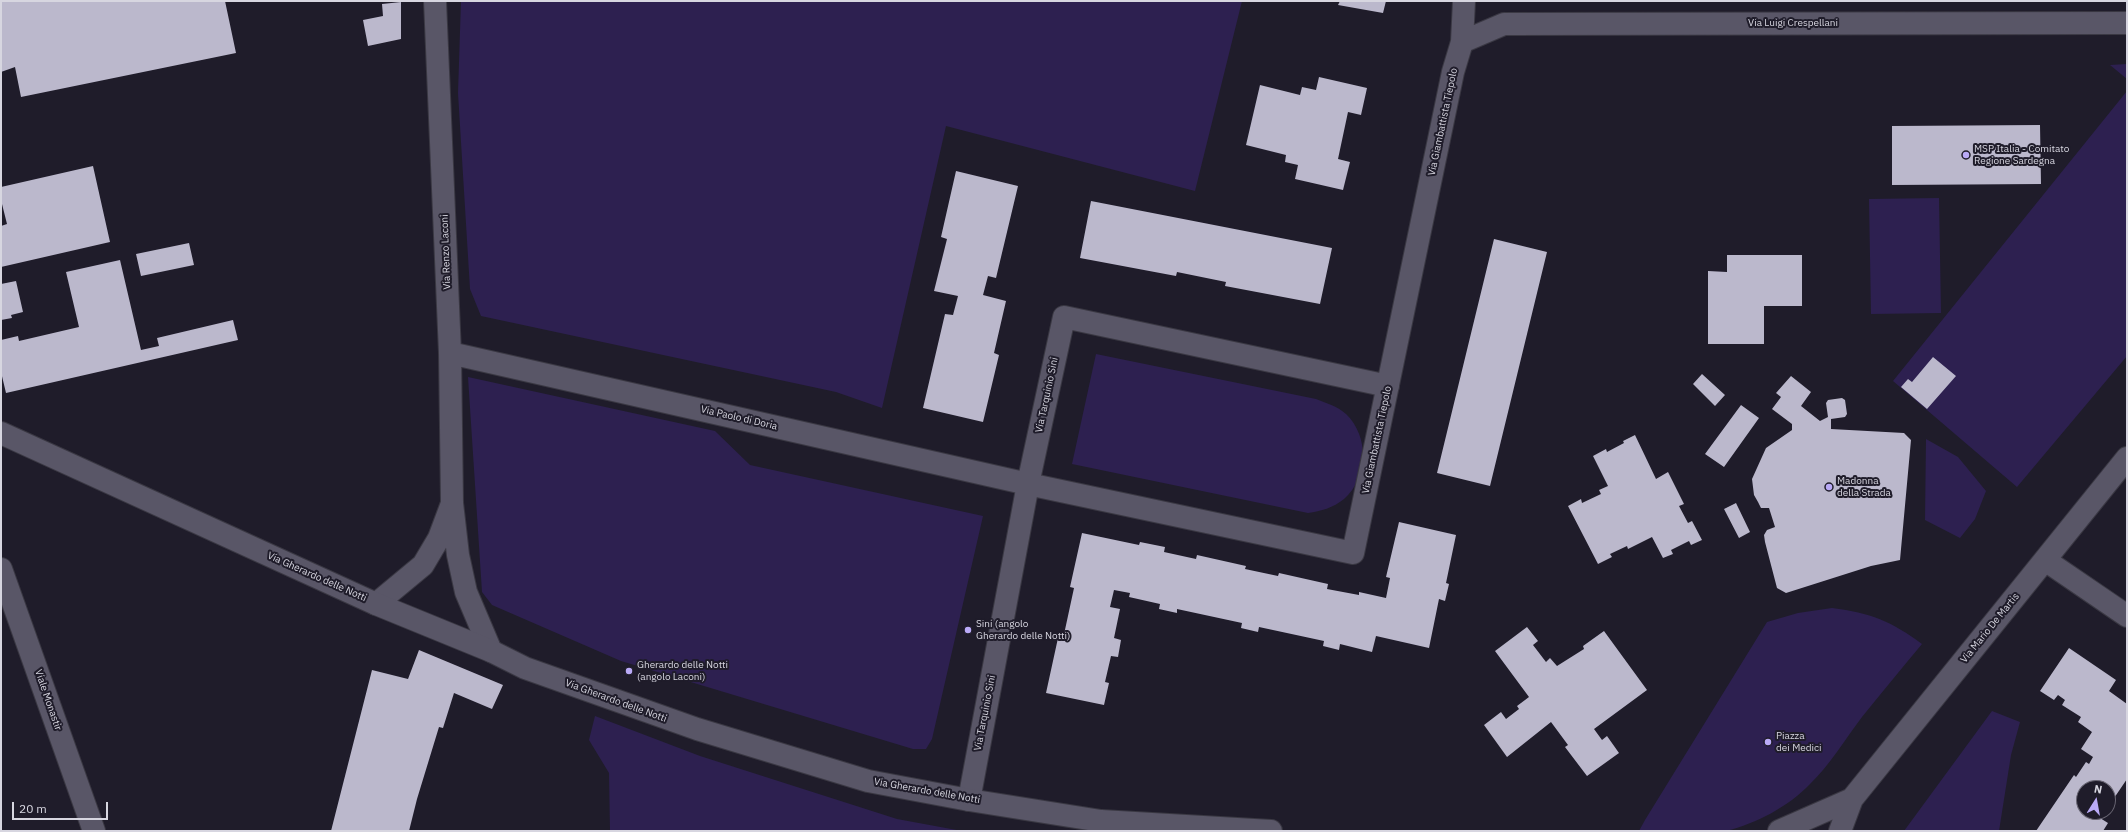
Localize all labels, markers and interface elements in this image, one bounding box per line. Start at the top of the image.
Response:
street label: Via Luigi Crespellani [1748,17,1838,29]
street label: Via Giambattista Tiepolo [1426,67,1460,177]
place label: MSP Italia - Comitato Regione Sardegna [1974,143,2069,166]
marker: MSP Italia - Comitato Regione Sardegna [1961,150,1971,160]
street label: Via Renzo Laconi [439,214,453,290]
street label: Via Tarquinio Sini [1033,356,1061,434]
street label: Via Giambattista Tiepolo [1360,385,1394,495]
street label: Via Paolo di Doria [699,403,779,433]
place label: Madonna della Strada [1837,475,1891,498]
marker: Madonna della Strada [1824,482,1834,492]
street label: Via Gherardo delle Notti [266,550,368,604]
street label: Via Mario De Martis [1958,591,2022,665]
place label: Sini (angolo Gherardo delle Notti) [976,618,1070,642]
marker: Sini (angolo Gherardo delle Notti) [963,625,973,635]
place label: Gherardo delle Notti (angolo Laconi) [637,659,728,682]
marker: Gherardo delle Notti (angolo Laconi) [624,666,634,676]
street label: Viale Monastir [32,668,64,732]
street label: Via Tarquinio Sini [972,674,998,752]
street label: Via Gherardo delle Notti [563,677,669,725]
place label: Piazza dei Medici [1776,730,1822,754]
marker: Piazza dei Medici [1763,737,1773,747]
street label: Via Gherardo delle Notti [873,776,981,806]
north arrow [2076,780,2116,820]
text: N [2093,782,2103,797]
scale bar [14,794,110,820]
text: 20 m [19,801,47,816]

